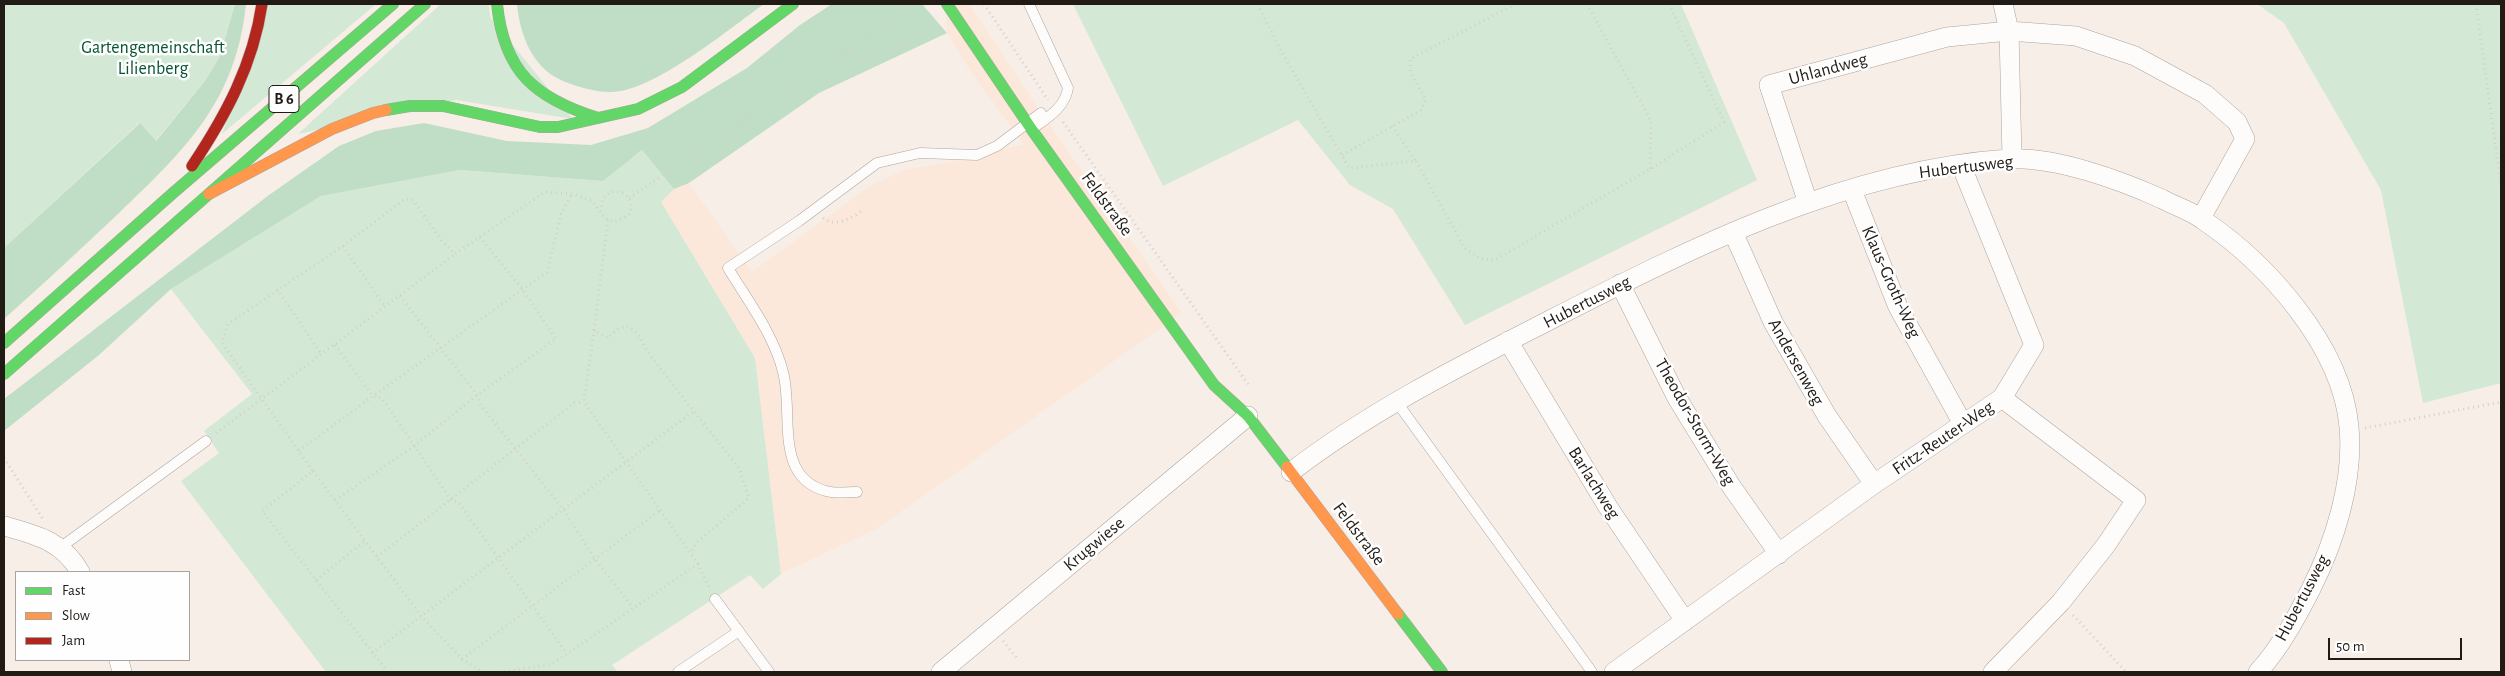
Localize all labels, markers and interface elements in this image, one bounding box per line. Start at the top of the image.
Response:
park label: Gartengemeinschaft Lilienberg [81,37,225,80]
street label: Uhlandweg [1786,48,1870,90]
road number: B 6 [269,86,299,112]
street label: Hubertusweg [1918,150,2014,184]
street label: Feldstraße [1077,168,1137,240]
street label: Klaus-Groth-Weg [1857,223,1925,341]
street label: Hubertusweg [1540,271,1634,333]
street label: Andersenweg [1763,315,1829,409]
street label: Theodor-Storm-Weg [1650,355,1740,489]
street label: Fritz-Reuter-Weg [1888,396,1998,480]
street label: Barlachweg [1563,443,1625,523]
street label: Feldstraße [1328,498,1390,570]
street label: Krugwiese [1059,512,1129,576]
street label: Hubertusweg [2270,551,2334,645]
legend [15,571,190,661]
text: Fast [62,583,85,598]
text: Slow [62,608,90,623]
scale bar [2330,628,2464,660]
text: Jam [62,633,85,648]
text: 50 m [2336,639,2365,654]

